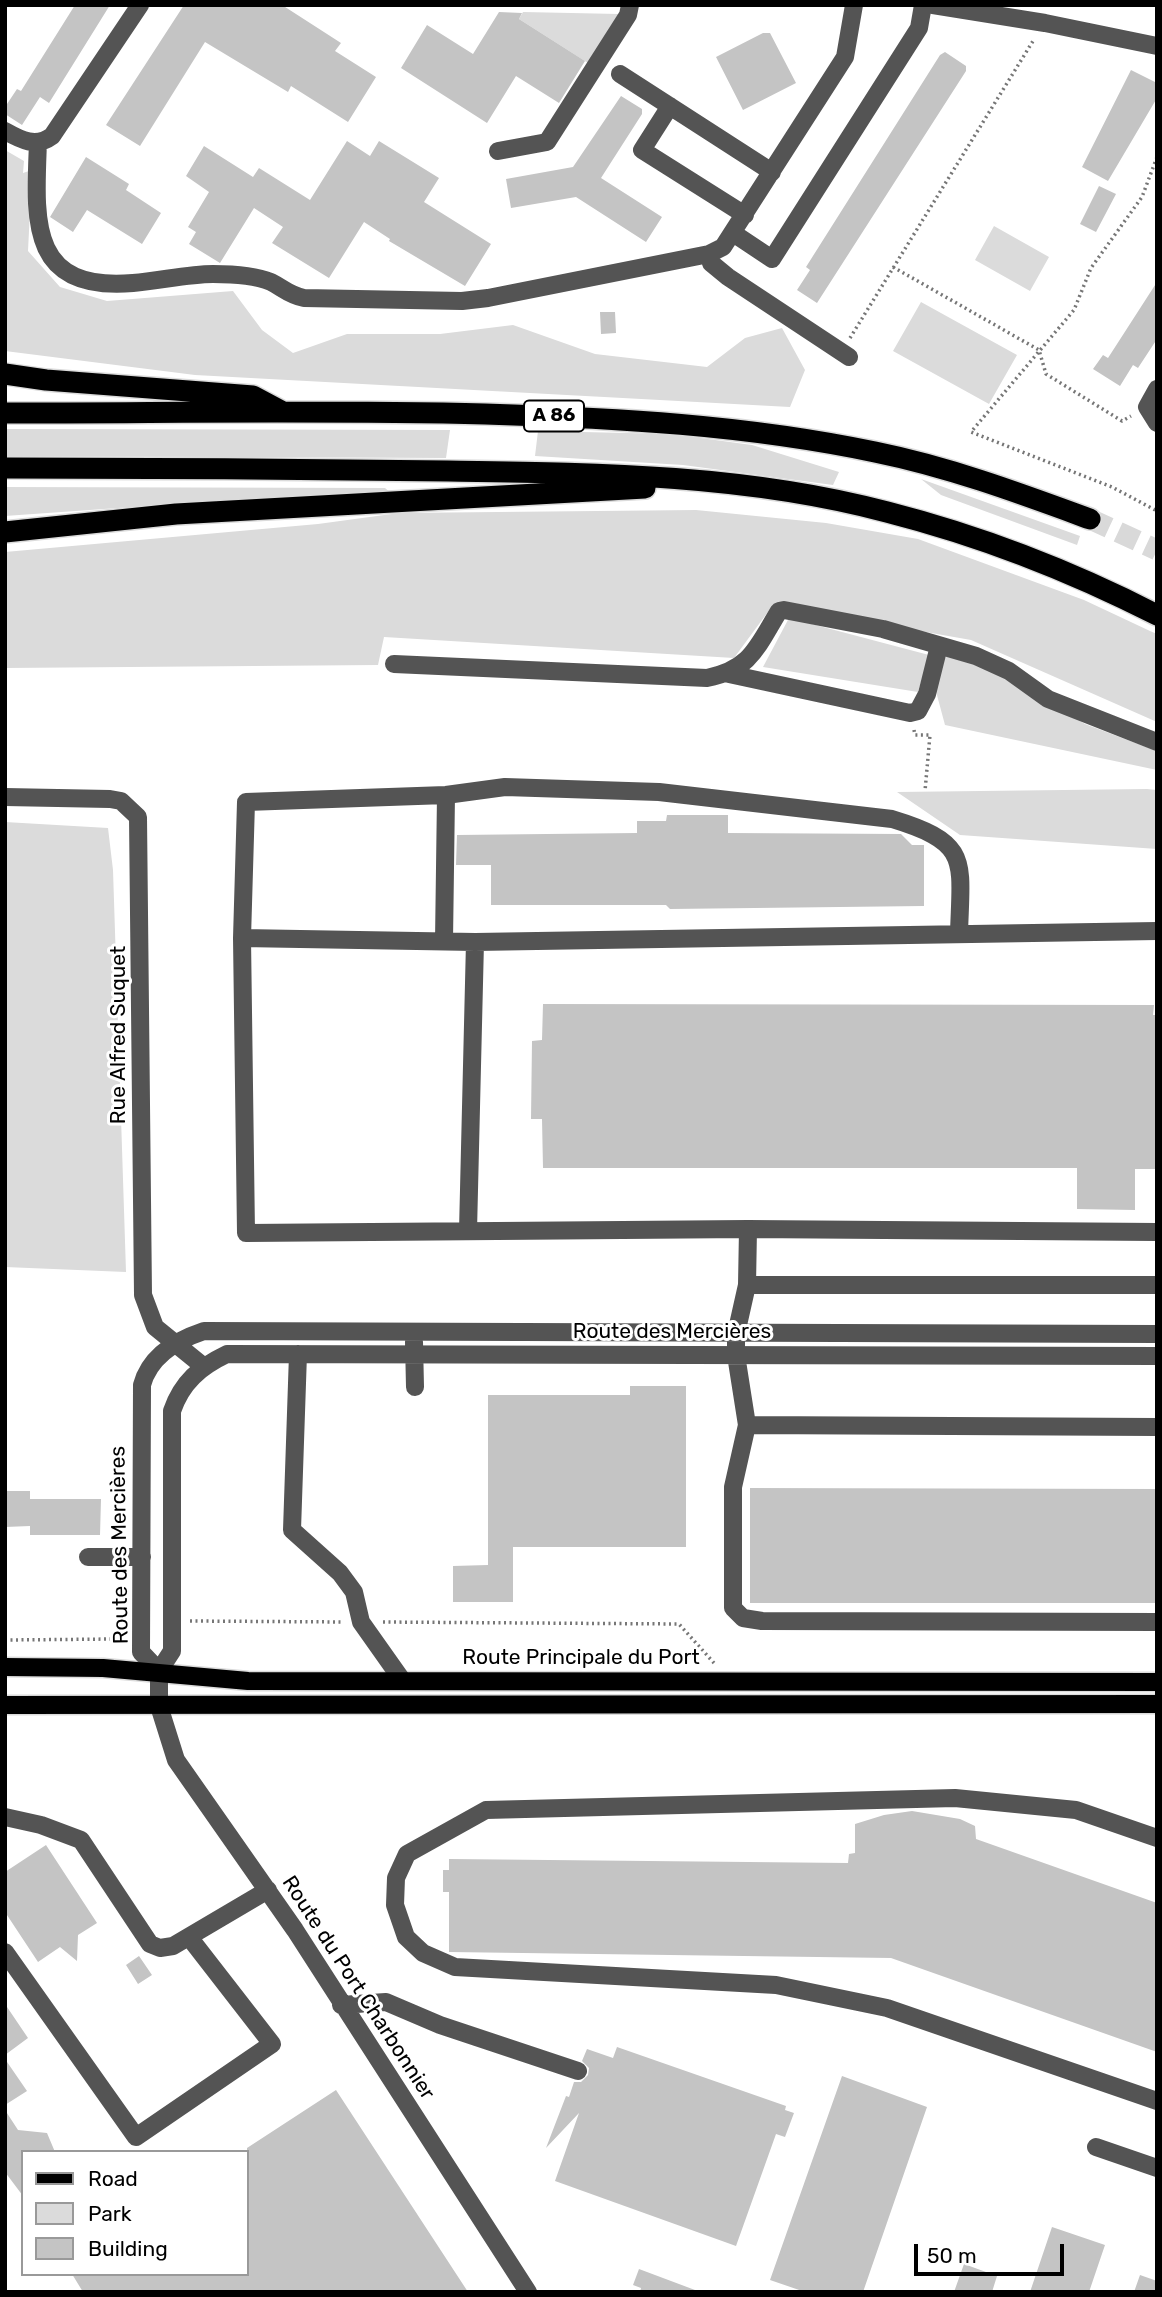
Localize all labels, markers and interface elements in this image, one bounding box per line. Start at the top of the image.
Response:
road number: A 86 [524,400,584,432]
street label: Rue Alfred Suquet [106,946,132,1124]
street label: Route des Mercières [573,1319,771,1345]
street label: Route des Mercières [106,1446,134,1644]
street label: Route Principale du Port [462,1645,700,1671]
street label: Route du Port Charbonnier [276,1871,440,2105]
legend [21,2150,248,2276]
text: Road [88,2166,138,2191]
text: Park [88,2201,132,2226]
scale bar [917,2230,1068,2274]
text: Building [88,2236,168,2261]
text: 50 m [927,2243,977,2268]

